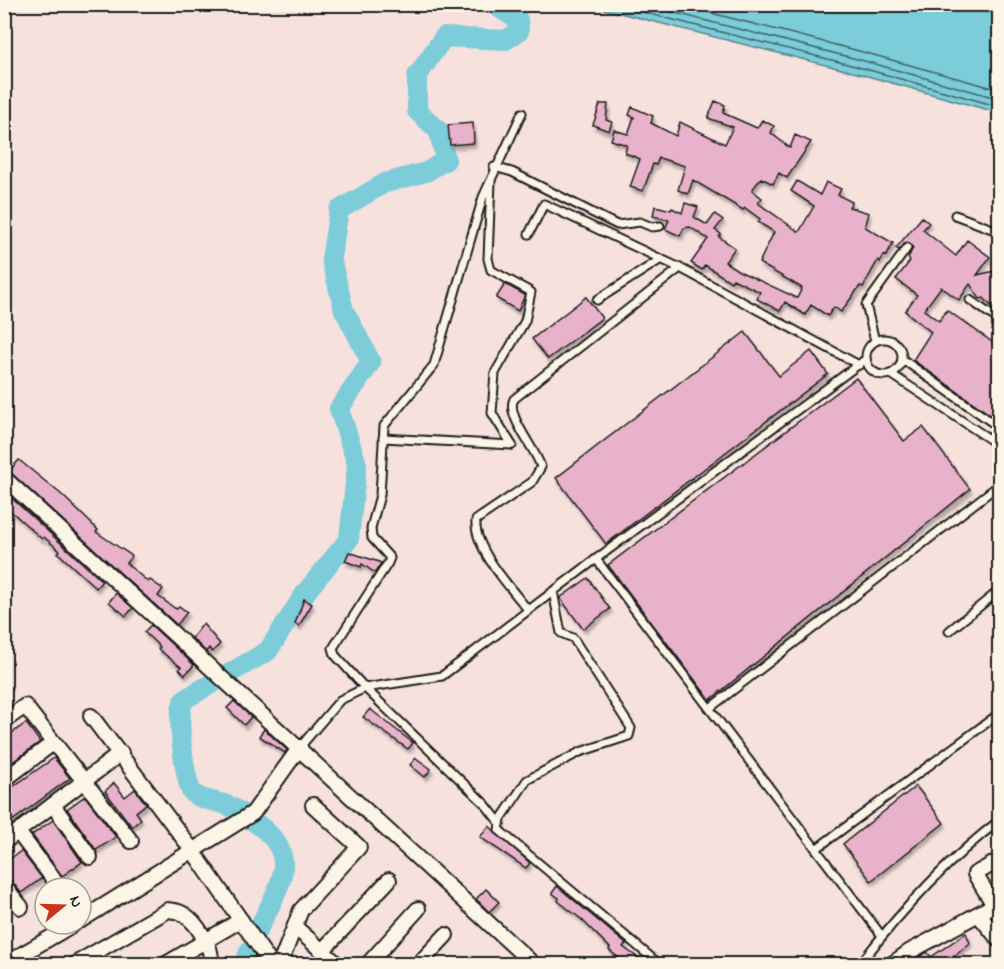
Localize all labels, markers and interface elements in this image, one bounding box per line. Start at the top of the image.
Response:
north arrow [33,876,93,936]
text: N [62,893,88,911]

